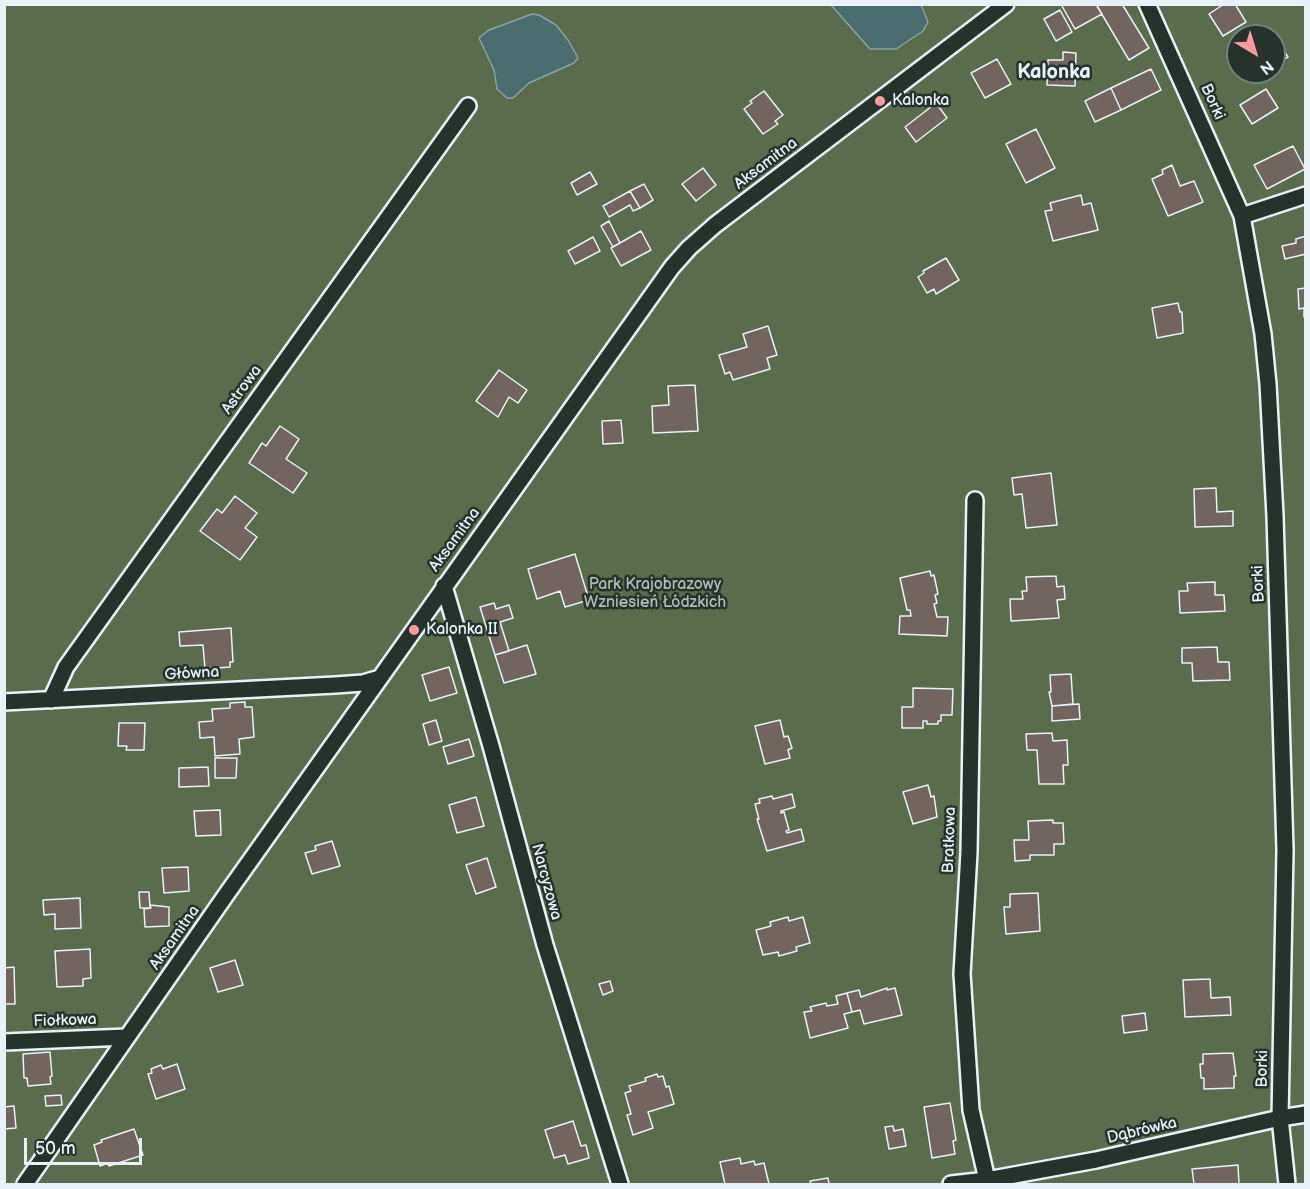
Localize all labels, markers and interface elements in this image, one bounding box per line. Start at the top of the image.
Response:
north arrow [1226,24,1286,84]
text: N [1256,56,1277,78]
district label: Kalonka [1017,61,1091,85]
street label: Borki [1196,81,1228,123]
place label: Kalonka [892,91,949,111]
marker: Kalonka [873,94,887,108]
street label: Aksamitna [730,134,802,194]
street label: Astrowa [218,362,266,418]
street label: Aksamitna [425,504,485,576]
street label: Borki [1249,565,1269,603]
park label: Park Krajobrazowy Wzniesień Łódzkich [584,575,726,613]
place label: Kalonka II [426,620,498,640]
marker: Kalonka II [407,623,421,637]
street label: Główna [164,663,220,685]
street label: Bratkowa [939,806,961,874]
street label: Narcyzowa [527,842,565,922]
street label: Aksamitna [146,902,204,974]
street label: Fiołkowa [33,1010,97,1032]
street label: Borki [1253,1050,1273,1088]
street label: Dąbrówka [1105,1114,1179,1148]
scale bar [27,1126,146,1164]
text: 50 m [35,1138,76,1159]

